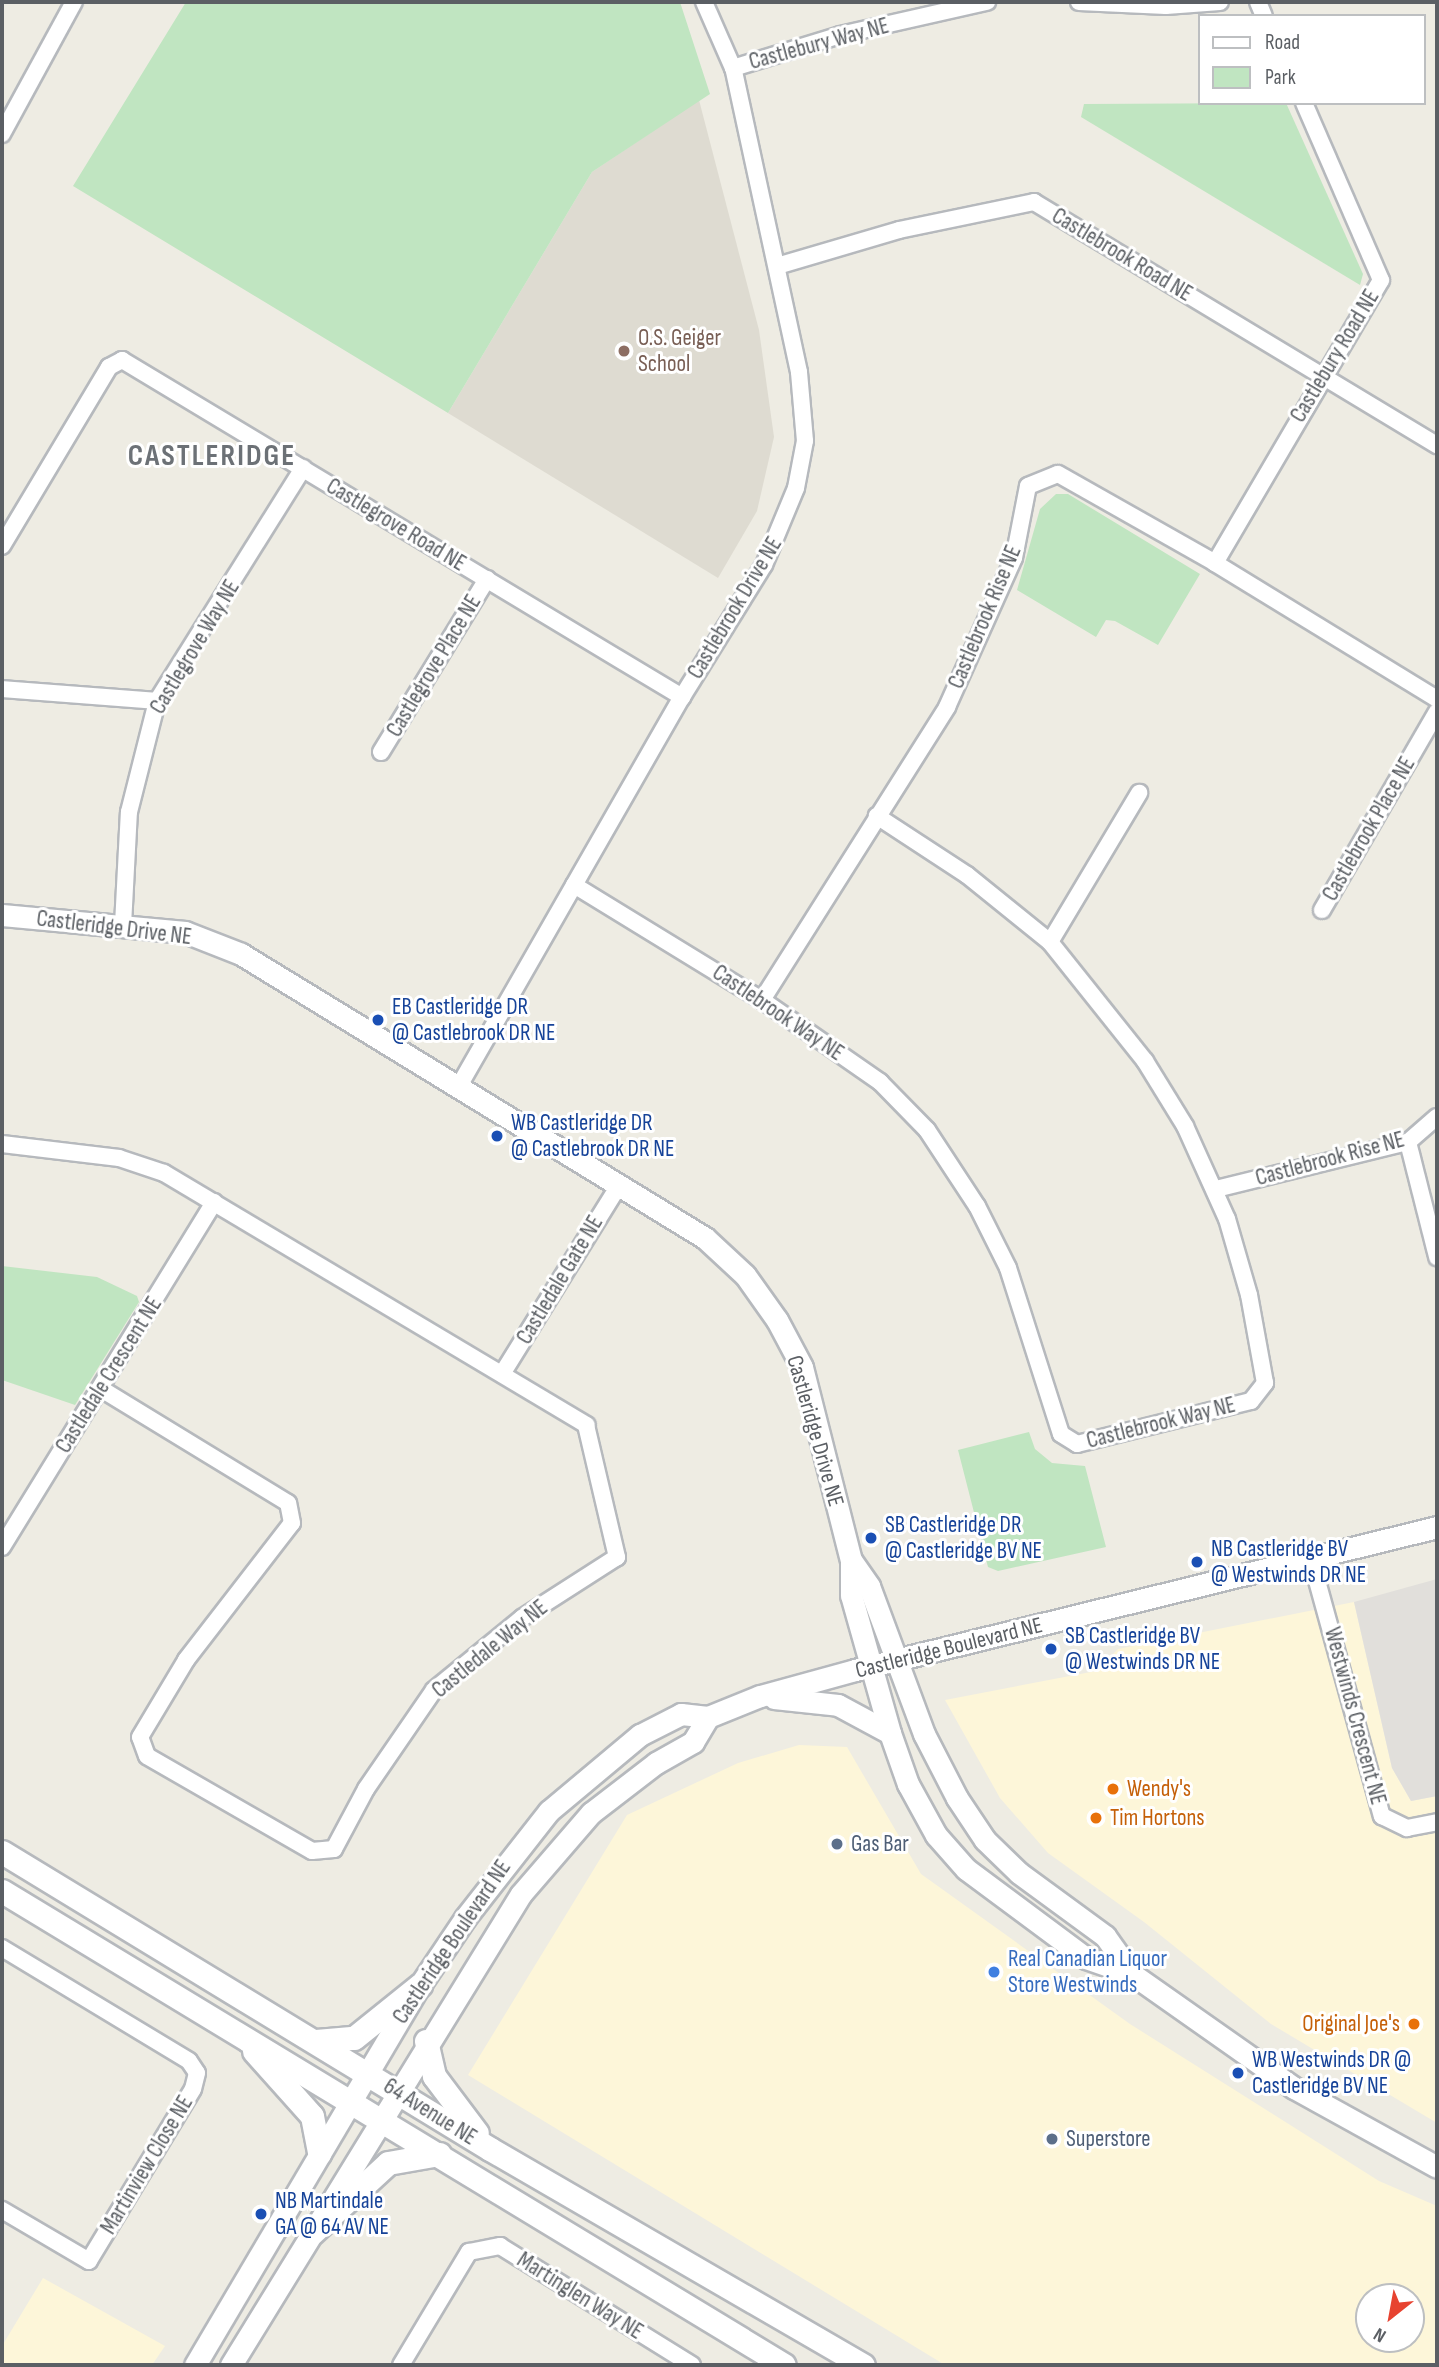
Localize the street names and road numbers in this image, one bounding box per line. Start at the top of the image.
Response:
street label: Castlebury Way NE [746,12,892,76]
street label: Castlebrook Road NE [1047,202,1197,308]
street label: Castlebury Road NE [1285,285,1385,427]
street label: Castlegrove Road NE [321,472,471,578]
street label: Castlebrook Drive NE [682,532,788,684]
street label: Castlebrook Rise NE [942,541,1028,693]
street label: Castlegrove Way NE [144,575,246,719]
street label: Castlegrove Place NE [381,590,487,742]
street label: Castlebrook Place NE [1317,752,1421,906]
street label: Castleridge Drive NE [35,905,193,951]
street label: Castlebrook Way NE [707,959,849,1067]
street label: Castlebrook Rise NE [1253,1126,1407,1192]
street label: Castledale Gate NE [511,1211,609,1349]
street label: Castledale Crescent NE [50,1292,168,1458]
street label: Castleridge Drive NE [780,1352,850,1510]
street label: Castlebrook Way NE [1084,1391,1238,1455]
street label: Castledale Way NE [427,1594,553,1704]
street label: Castleridge Boulevard NE [853,1611,1045,1685]
street label: Westwinds Crescent NE [1318,1624,1392,1808]
street label: Castleridge Boulevard NE [387,1855,517,2029]
street label: 64 Avenue NE [378,2073,482,2151]
street label: Martinview Close NE [95,2091,199,2239]
street label: Martinglen Way NE [512,2246,648,2346]

